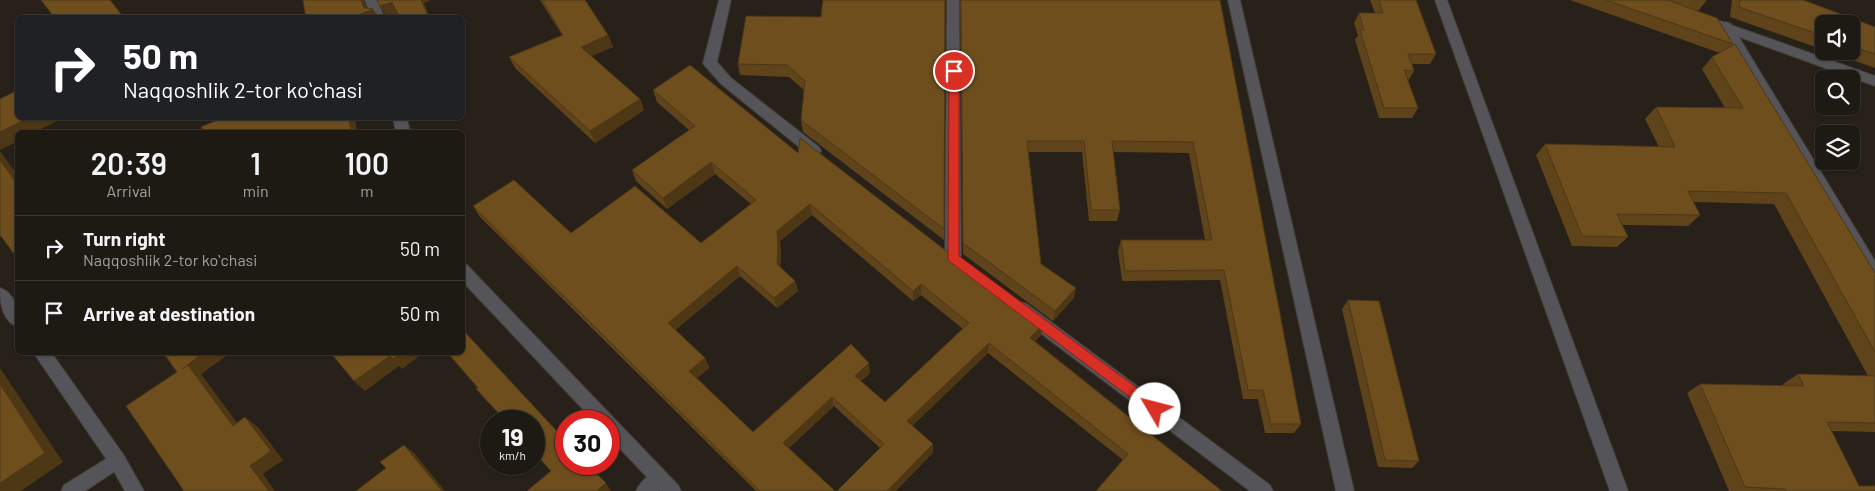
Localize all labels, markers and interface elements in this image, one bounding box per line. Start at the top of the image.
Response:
map controls [1815,15,1860,170]
button: sound [1815,15,1860,60]
text: 50 m [123,34,198,76]
icon: right [40,35,105,100]
pin [933,50,975,92]
icon: arrive [940,57,968,85]
button: search [1815,70,1860,115]
text: Naqqoshlik 2-tor koʻchasi [123,76,363,102]
button: layers [1815,125,1860,170]
text: 20:39 [91,145,167,181]
text: 1 [250,145,261,181]
text: 100 [344,145,389,181]
text: Arrival [106,181,151,200]
text: min [243,181,269,200]
text: m [360,181,373,200]
text: Turn right [83,227,165,250]
icon: right [40,234,68,262]
text: 50 m [400,237,440,260]
text: Naqqoshlik 2-tor koʻchasi [83,250,257,269]
icon: arrive [40,299,68,327]
text: Arrive at destination [83,302,255,325]
text: 50 m [400,302,440,325]
position arrow [1128,382,1180,434]
speed limit sign: 30 [555,410,620,475]
text: 19 [501,421,524,451]
text: km/h [499,448,526,462]

